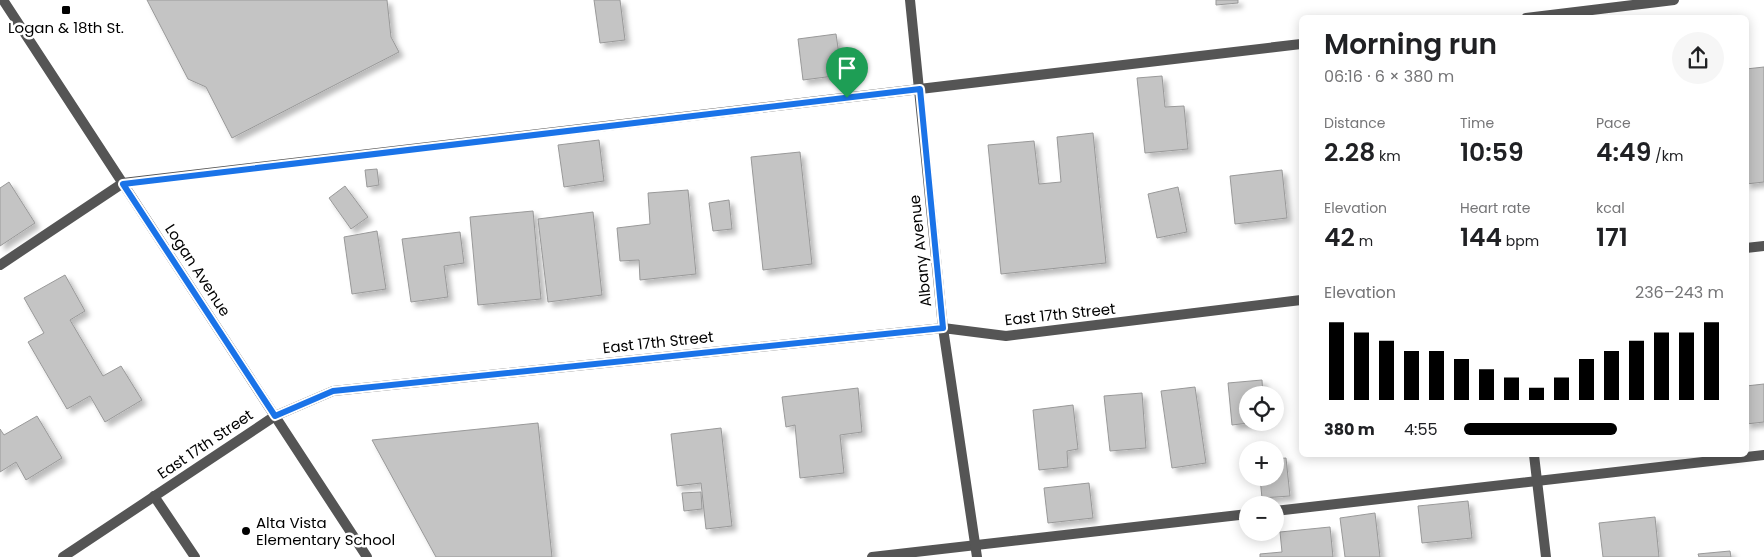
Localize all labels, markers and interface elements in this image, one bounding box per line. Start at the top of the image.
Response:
marker: Logan & 18th St. [60,4,72,16]
place label: Logan & 18th St. [8,17,124,38]
text: Morning run [1324,25,1497,64]
button: share [1672,32,1724,84]
pin [826,47,868,98]
icon: arrive [833,54,861,82]
text: 06:16 · 6 × 380 m [1324,65,1454,88]
text: Distance [1324,113,1385,133]
text: Time [1460,113,1494,133]
text: Pace [1596,113,1631,133]
text: 2.28 [1324,135,1375,170]
text: 10:59 [1460,135,1524,170]
text: 4:49 [1596,135,1651,170]
text: km [1375,146,1401,166]
text: /km [1651,146,1683,166]
street label: Albany Avenue [904,194,936,308]
text: Elevation [1324,198,1387,218]
text: Heart rate [1460,198,1530,218]
text: kcal [1596,198,1625,218]
street label: Logan Avenue [160,220,236,320]
text: 42 [1324,220,1355,255]
text: 144 [1460,220,1502,255]
text: 171 [1596,220,1628,255]
text: m [1355,231,1373,251]
text: bpm [1502,231,1539,251]
text: Elevation [1324,281,1396,304]
text: 236–243 m [1635,281,1724,304]
street label: East 17th Street [1004,298,1116,330]
street label: East 17th Street [602,326,714,358]
map controls [1239,386,1284,541]
button: locate [1239,386,1284,431]
street label: East 17th Street [153,404,257,484]
text: 380 m [1324,418,1375,441]
text: 4:55 [1404,418,1438,441]
button: + [1239,441,1284,486]
button: − [1239,496,1284,541]
place label: Alta Vista Elementary School [256,512,395,550]
marker: Alta Vista Elementary School [240,525,252,537]

